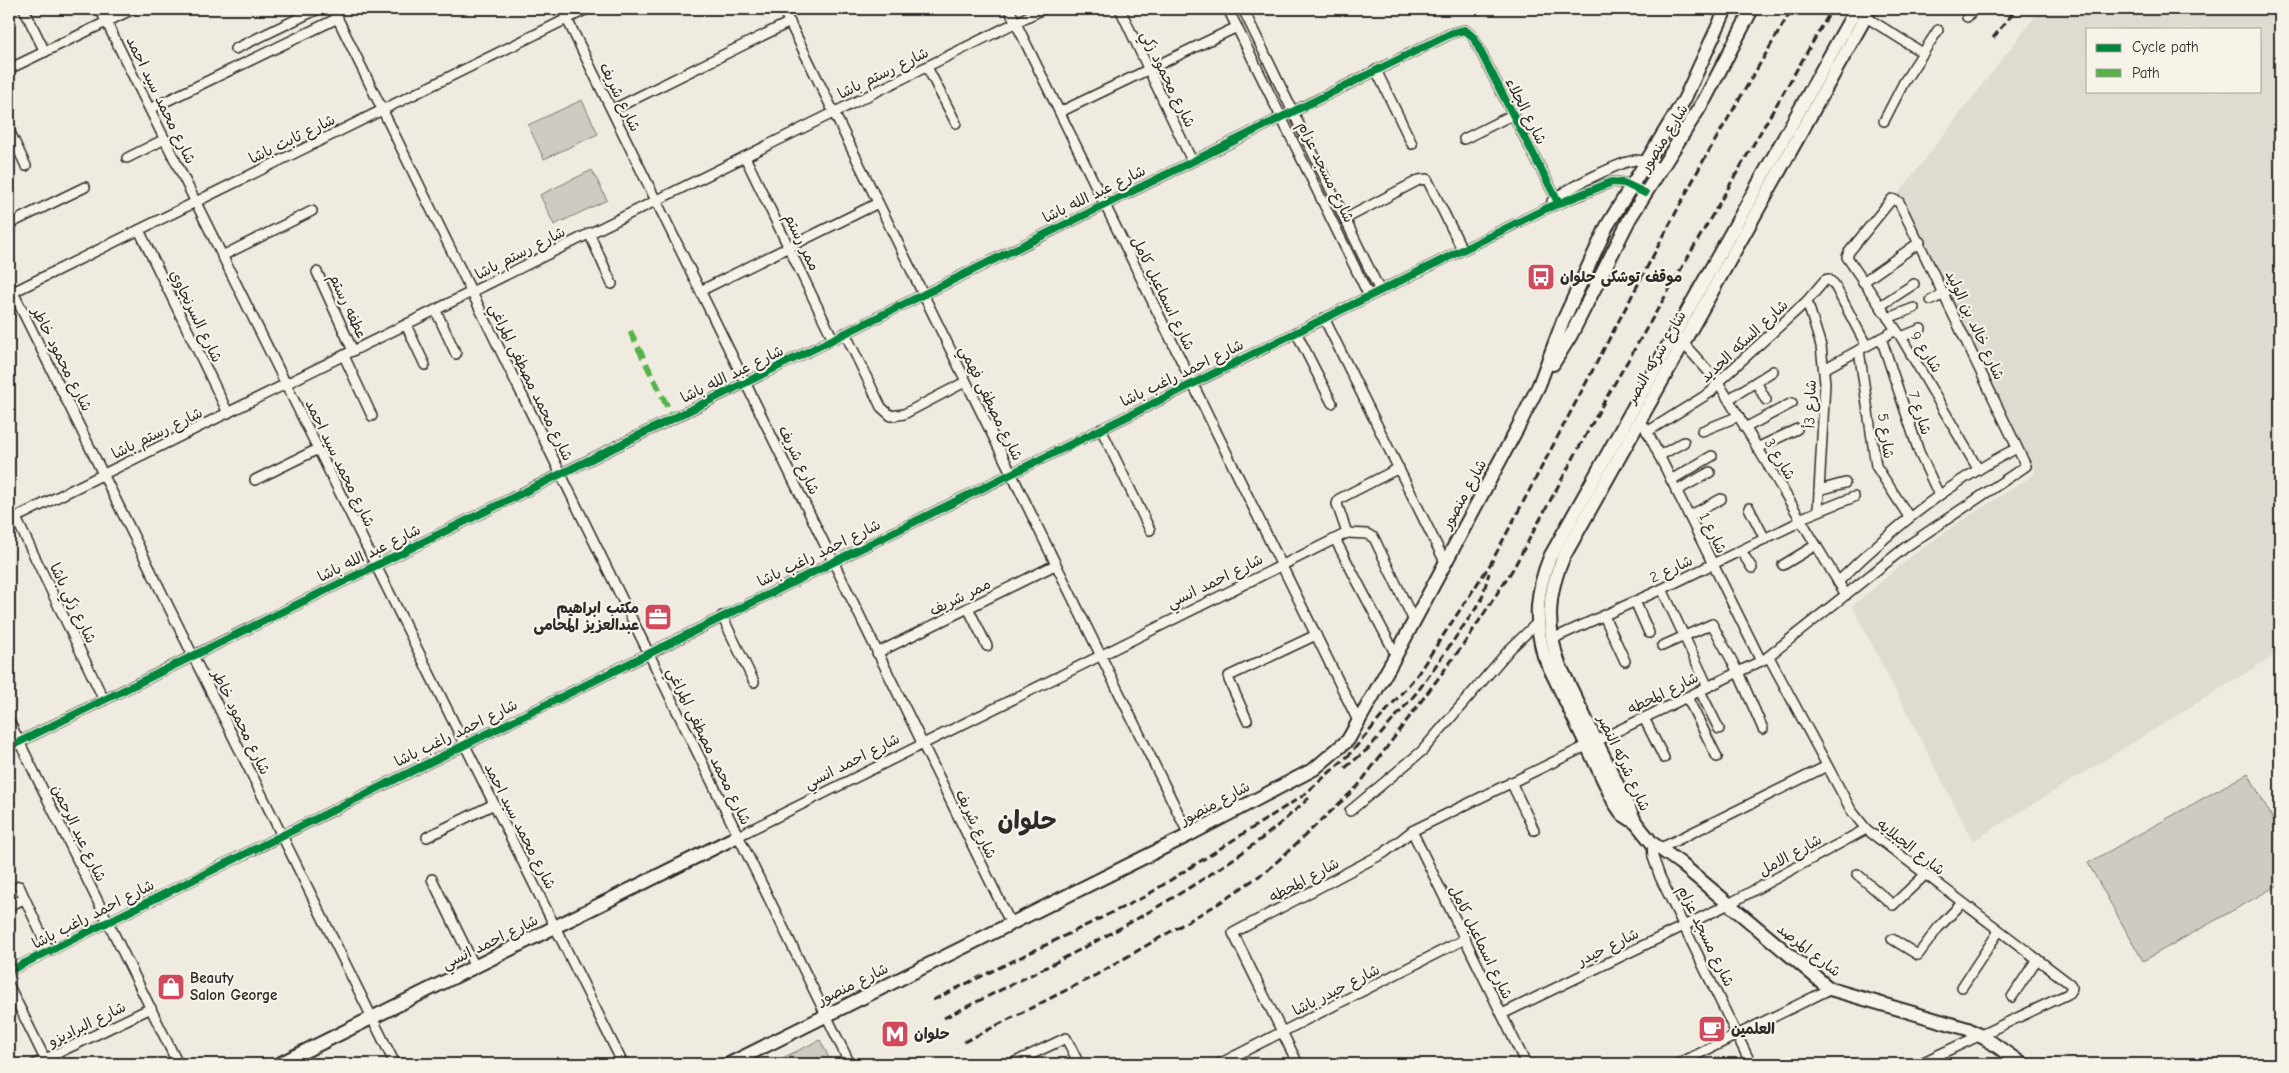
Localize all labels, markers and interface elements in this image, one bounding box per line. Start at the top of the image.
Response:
street label: شارع محمود زكي [1133,28,1199,132]
legend [2086,28,2262,92]
street label: شارع محمد سيد احمد [121,33,200,167]
text: Cycle path [2132,38,2199,56]
street label: شارع رستم باشا [835,43,932,105]
street label: شارع شريف [595,60,644,135]
text: Path [2132,64,2160,82]
street label: شارع الجلاء [1501,75,1550,148]
street label: شارع منصور [1636,101,1693,177]
street label: شارع ثابت باشا [246,110,338,169]
street label: شارع مسجد عزام [1292,119,1358,226]
street label: شارع عبد الله باشا [1040,161,1149,228]
street label: ممر رستم [779,210,824,275]
street label: شارع رستم باشا [472,223,569,285]
street label: شارع اسماعيل كامل [1127,233,1198,353]
bus stop icon: موقف توشكى حلوان [1526,262,1556,292]
street label: شارع السرنجاوي [164,267,226,366]
street label: شارع خالد بن الوليد [1941,267,2008,383]
place label: موقف توشكى حلوان [1560,268,1682,287]
street label: عطفه رستم [323,271,371,342]
street label: شارع السكه الحديد [1696,296,1792,387]
street label: شارع محمد مصطفى المراغي [481,300,577,465]
street label: شارع محمود خاطر [26,302,96,415]
street label: شارع شركه النصر [1621,307,1691,409]
street label: شارع 9 [1905,328,1946,377]
street label: شارع احمد راغب باشا [1117,335,1247,412]
street label: شارع عبد الله باشا [678,341,787,408]
street label: شارع مصطفى فهمي [952,343,1027,465]
street label: شارع 3أ [1800,379,1821,429]
street label: شارع 7 [1904,389,1935,437]
street label: شارع محمد سيد احمد [300,396,379,530]
street label: شارع رستم باشا [109,403,206,465]
street label: شارع 5 [1873,412,1898,460]
street label: شارع شريف [774,423,823,498]
street label: شارع 3 [1760,435,1799,483]
street label: شارع منصور [1437,456,1491,533]
street label: شارع 1 [1694,510,1731,557]
street label: شارع احمد راغب باشا [754,515,884,592]
street label: شارع عبد الله باشا [315,520,424,587]
street label: شارع احمد انسي [1164,550,1268,616]
street label: شارع 2 [1647,551,1696,588]
street label: شارع زكي باشا [42,560,100,648]
street label: ممر شريف [926,574,994,620]
place label: مكتب ابراهيم عبدالعزيز المحامى [534,599,639,635]
office icon: مكتب ابراهيم عبدالعزيز المحامى [643,602,673,632]
street label: شارع محمد مصطفى المراغي [659,664,755,829]
street label: شارع محمود خاطر [206,665,274,778]
street label: شارع المحطه [1625,668,1702,719]
street label: شارع احمد راغب باشا [391,695,521,772]
street label: شارع شركه النصر [1592,710,1654,814]
street label: شارع احمد انسي [801,729,905,796]
street label: شارع محمد سيد احمد [479,760,560,893]
street label: شارع منصور [1176,777,1253,830]
street label: شارع عبد الرحمن [47,782,110,885]
street label: شارع شريف [951,787,1000,862]
district label: حلوان [997,806,1057,836]
street label: شارع الجبلايه [1873,815,1949,880]
street label: شارع الامل [1755,830,1825,881]
street label: شارع المحطه [1266,854,1343,907]
street label: شارع احمد راغب باشا [29,875,158,954]
street label: شارع اسماعيل كامل [1445,882,1516,1002]
street label: شارع مسجد عزام [1672,883,1738,990]
street label: شارع احمد انسي [439,911,543,977]
street label: شارع المرصد [1773,920,1844,981]
street label: شارع حيدر [1573,924,1642,971]
street label: شارع منصور [814,959,892,1010]
street label: شارع حيدر باشا [1289,960,1383,1021]
place label: Beauty Salon George [190,969,277,1004]
shop icon: Beauty Salon George [156,972,186,1002]
street label: شارع البراديزو [44,998,129,1052]
cafe icon: العلمين [1697,1014,1727,1044]
metro station icon: حلوان [880,1019,910,1049]
place label: العلمين [1731,1020,1775,1038]
place label: حلوان [914,1025,950,1044]

